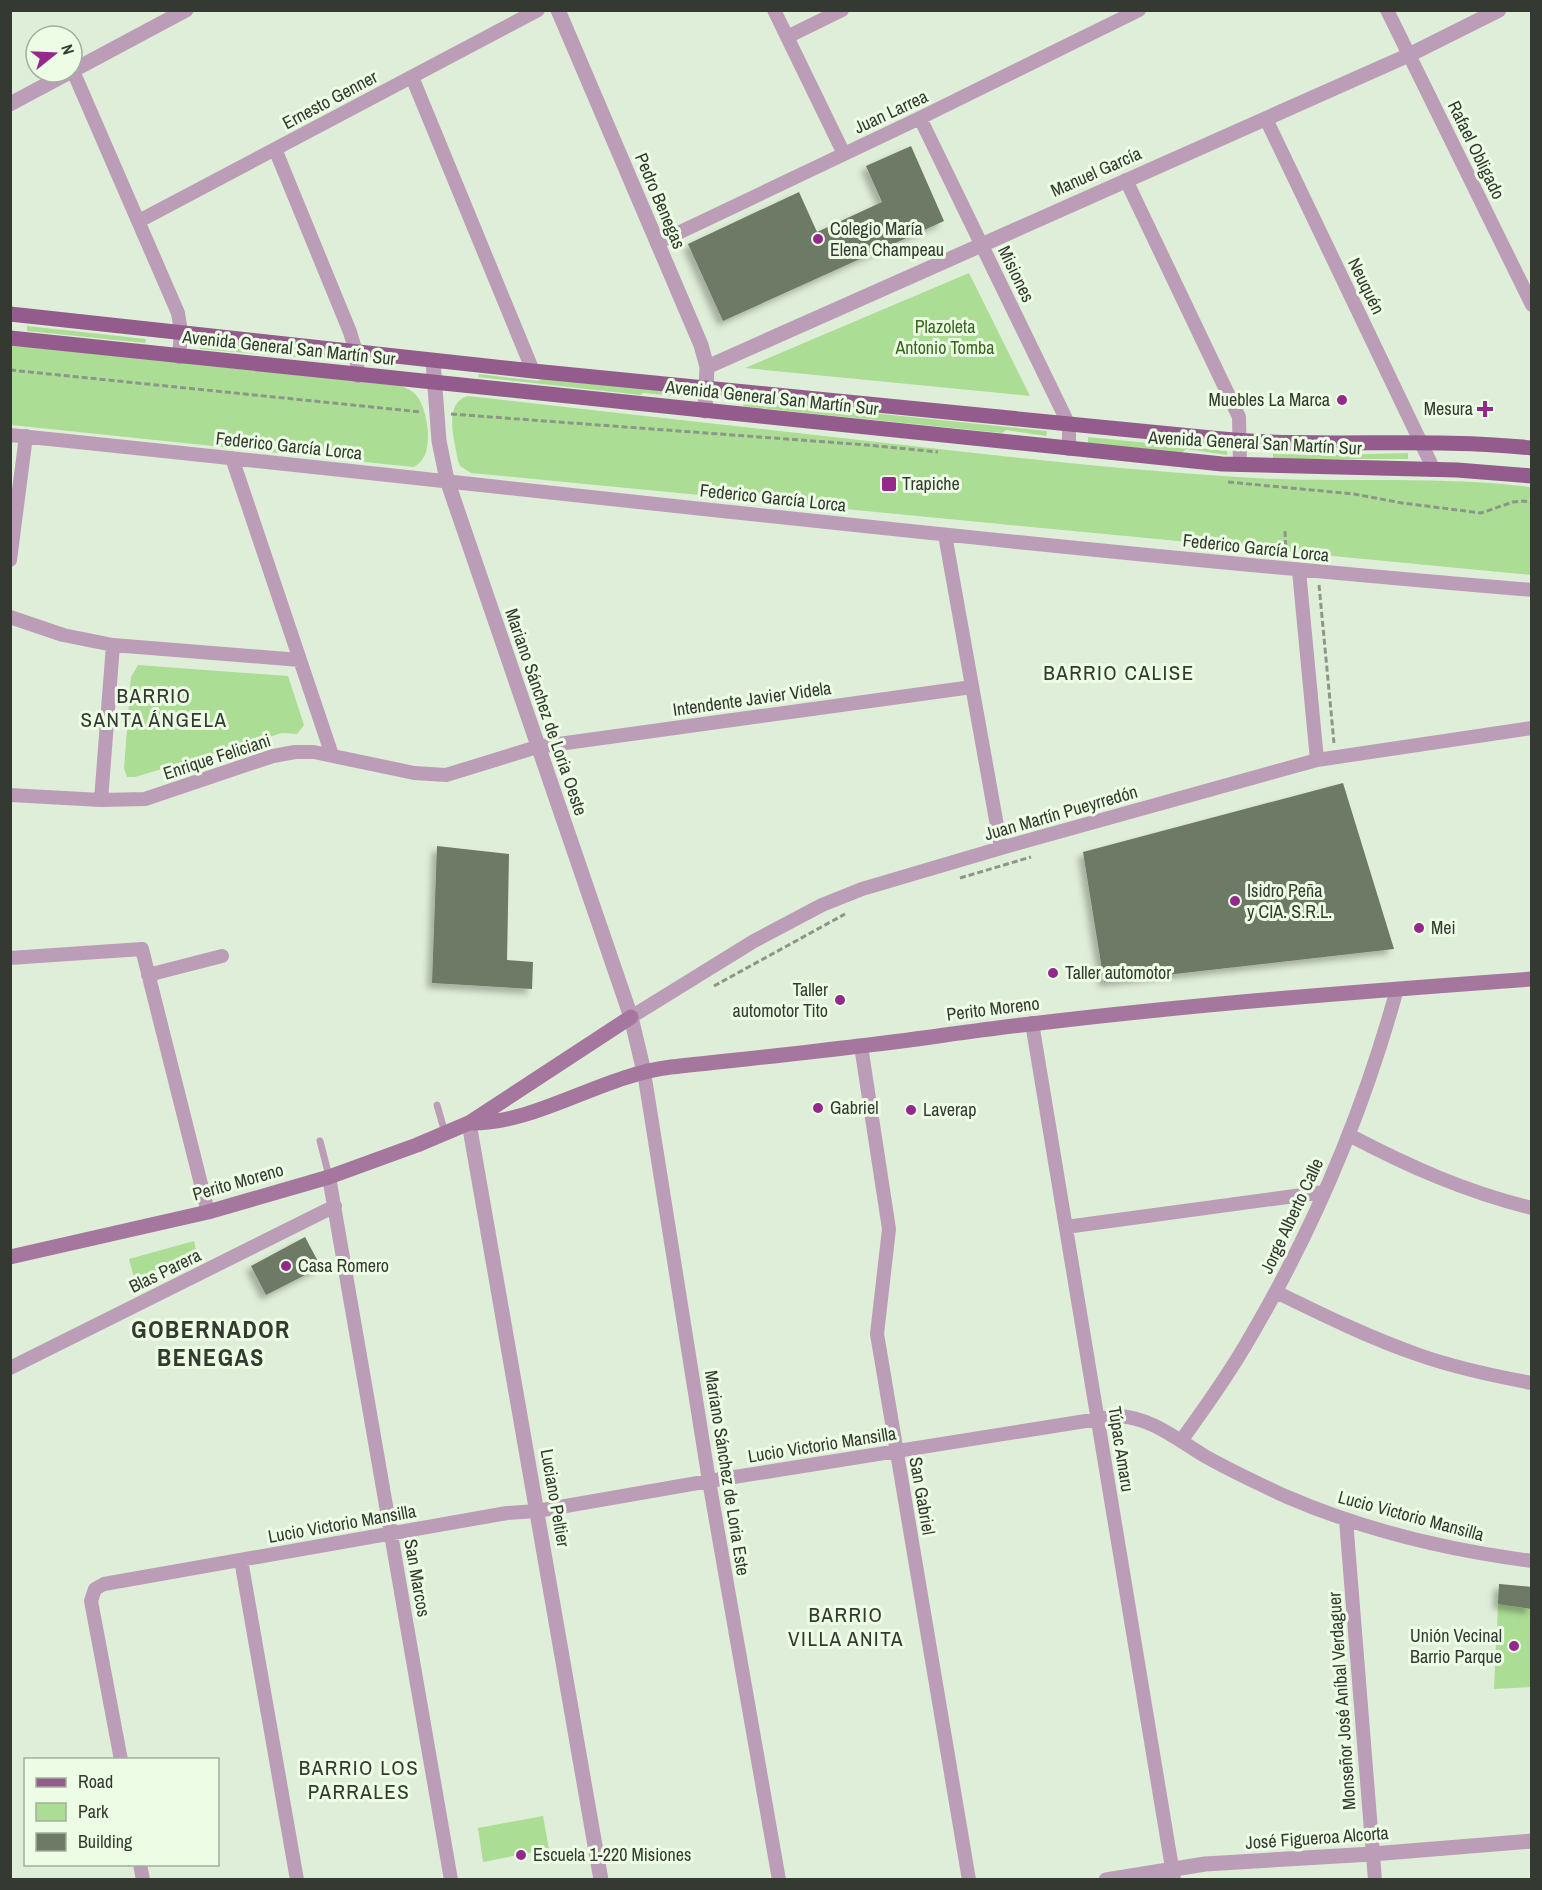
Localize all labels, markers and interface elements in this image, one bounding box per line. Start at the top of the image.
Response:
north arrow [24,24,84,84]
text: N [56,41,80,57]
street label: Ernesto Genner [278,64,382,135]
street label: Juan Larrea [850,84,932,140]
street label: Rafael Obligado [1442,96,1511,203]
street label: Manuel García [1046,140,1145,203]
street label: Pedro Benegas [629,149,692,253]
place label: Colegio María Elena Champeau [830,216,944,262]
marker: Colegio María Elena Champeau [811,232,825,246]
street label: Misiones [992,241,1041,306]
street label: Neuquén [1342,253,1391,318]
park label: Plazoleta Antonio Tomba [894,314,995,360]
street label: Avenida General San Martín Sur [180,324,397,371]
street label: Avenida General San Martín Sur [663,374,880,421]
place label: Muebles La Marca [1209,387,1330,412]
marker: Muebles La Marca [1335,393,1349,407]
place label: Mesura [1424,396,1473,421]
marker: Mesura [1478,402,1492,416]
street label: Avenida General San Martín Sur [1147,424,1363,461]
street label: Federico García Lorca [215,425,363,466]
place label: Trapiche [902,471,960,496]
marker: Trapiche [880,475,898,493]
street label: Federico García Lorca [699,477,847,518]
street label: Federico García Lorca [1182,527,1330,568]
street label: Mariano Sánchez de Loria Oeste [499,605,594,819]
district label: BARRIO CALISE [1043,658,1195,687]
street label: Intendente Javier Videla [671,675,833,722]
district label: BARRIO SANTA ÁNGELA [81,681,227,734]
street label: Enrique Feliciani [160,727,274,786]
street label: Juan Martín Pueyrredón [981,779,1140,846]
place label: Isidro Peña y CIA. S.R.L. [1247,878,1332,924]
marker: Isidro Peña y CIA. S.R.L. [1228,894,1242,908]
place label: Mei [1431,915,1456,940]
marker: Mei [1412,921,1426,935]
place label: Taller automotor [1065,960,1171,985]
marker: Taller automotor [1046,966,1060,980]
place label: Taller automotor Tito [733,977,828,1023]
street label: Perito Moreno [945,990,1041,1027]
marker: Taller automotor Tito [833,993,847,1007]
place label: Gabriel [830,1095,878,1120]
place label: Laverap [923,1097,976,1122]
marker: Gabriel [811,1101,825,1115]
marker: Laverap [904,1103,918,1117]
street label: Jorge Alberto Calle [1254,1154,1329,1278]
street label: Perito Moreno [189,1157,286,1206]
street label: Blas Parera [125,1242,205,1299]
place label: Casa Romero [298,1253,389,1278]
marker: Casa Romero [279,1259,293,1273]
district label: GOBERNADOR BENEGAS [131,1313,291,1373]
street label: Mariano Sánchez de Loria Este [699,1368,756,1577]
street label: Túpac Amaru [1102,1404,1141,1494]
street label: Lucio Victorio Mansilla [746,1420,898,1469]
street label: Luciano Peltier [535,1447,576,1549]
street label: San Gabriel [903,1455,942,1537]
street label: Lucio Victorio Mansilla [1336,1484,1487,1547]
street label: Lucio Victorio Mansilla [266,1498,418,1549]
street label: San Marcos [398,1537,437,1619]
street label: Monseñor José Aníbal Verdaguer [1321,1591,1362,1811]
district label: BARRIO VILLA ANITA [788,1600,904,1653]
place label: Unión Vecinal Barrio Parque [1410,1623,1502,1669]
marker: Unión Vecinal Barrio Parque [1507,1639,1521,1653]
district label: BARRIO LOS PARRALES [299,1753,419,1806]
legend [24,1758,219,1866]
text: Road [78,1769,113,1794]
text: Park [78,1799,109,1824]
street label: José Figueroa Alcorta [1244,1820,1389,1855]
text: Building [78,1829,133,1854]
place label: Escuela 1-220 Misiones [533,1842,691,1867]
marker: Escuela 1-220 Misiones [514,1848,528,1862]

